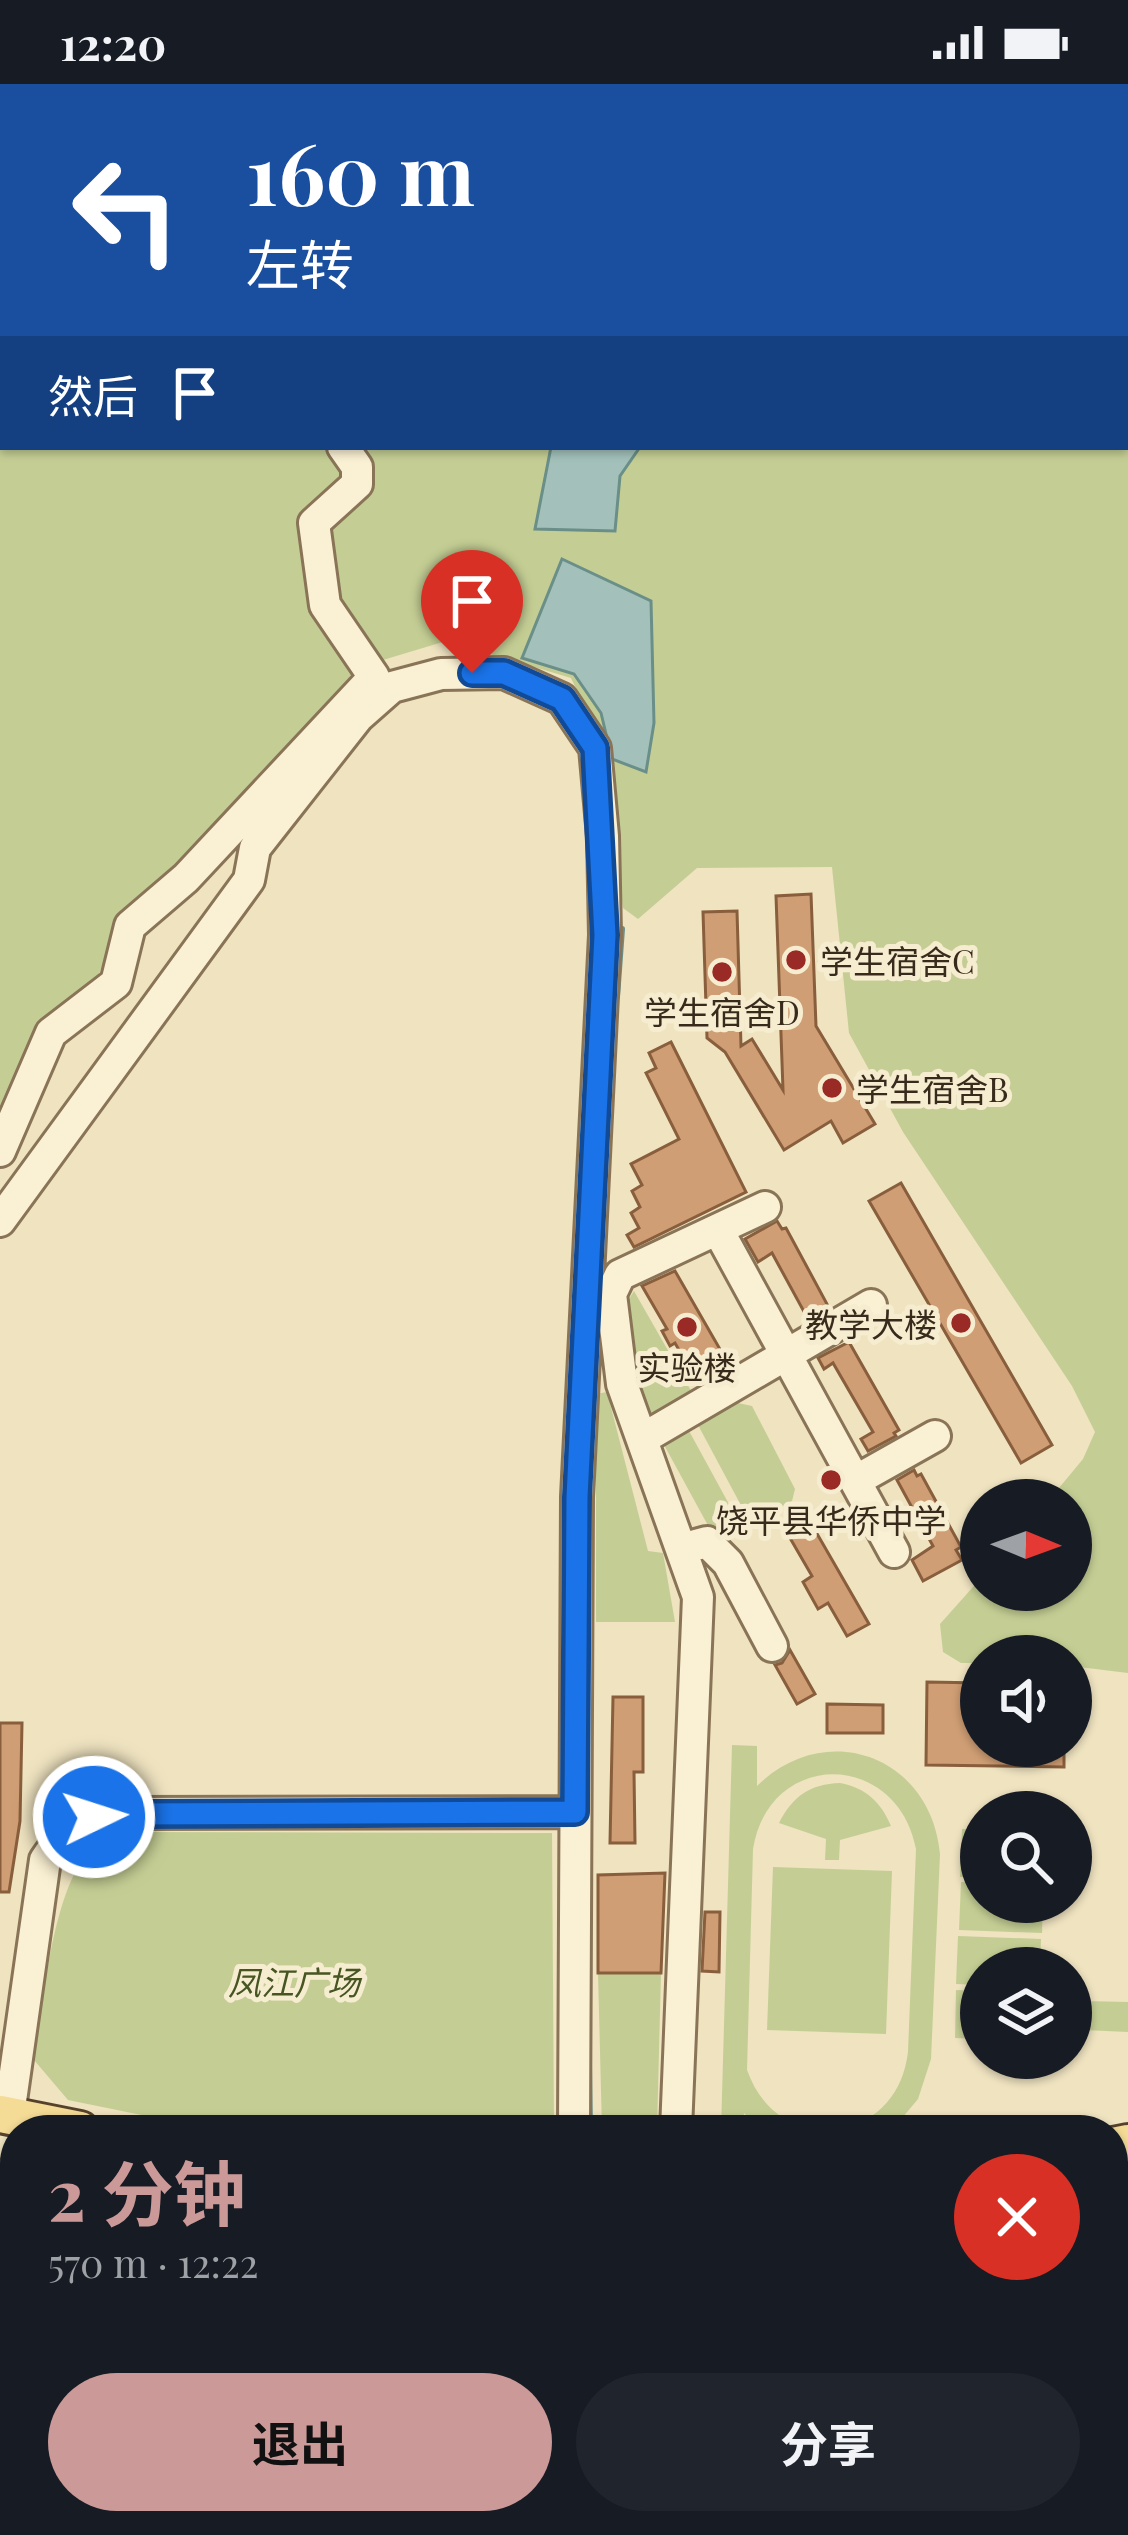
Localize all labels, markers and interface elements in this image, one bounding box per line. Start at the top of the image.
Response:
text: 12:20 [60,12,166,72]
text: 160 m [246,115,475,227]
icon: left [48,132,204,288]
text: 左转 [246,227,354,299]
icon: arrive [162,360,228,426]
text: 然后 [48,364,138,424]
pin [421,550,523,673]
icon: arrive [439,568,505,634]
place label: 学生宿舍C [820,938,975,982]
marker: 学生宿舍C [783,947,809,973]
marker: 学生宿舍D [709,959,735,985]
place label: 学生宿舍D [644,989,800,1033]
place label: 学生宿舍B [856,1066,1009,1110]
marker: 学生宿舍B [819,1075,845,1101]
place label: 教学大楼 [805,1301,937,1345]
marker: 教学大楼 [948,1310,974,1336]
marker: 实验楼 [674,1314,700,1340]
place label: 实验楼 [638,1344,737,1388]
marker: 饶平县华侨中学 [818,1467,844,1493]
north arrow [960,1479,1092,1611]
map controls [960,1479,1092,2079]
place label: 饶平县华侨中学 [716,1497,947,1541]
button: sound [960,1635,1092,1767]
position arrow [31,1754,157,1880]
button: search [960,1791,1092,1923]
button: layers [960,1947,1092,2079]
park label: 凤江广场 [228,1959,363,2003]
text: 2 分钟 [48,2143,246,2239]
button: close [954,2154,1080,2280]
text: 570 m · 12:22 [48,2236,258,2288]
button: 退出 [48,2373,552,2511]
button: 分享 [576,2373,1080,2511]

